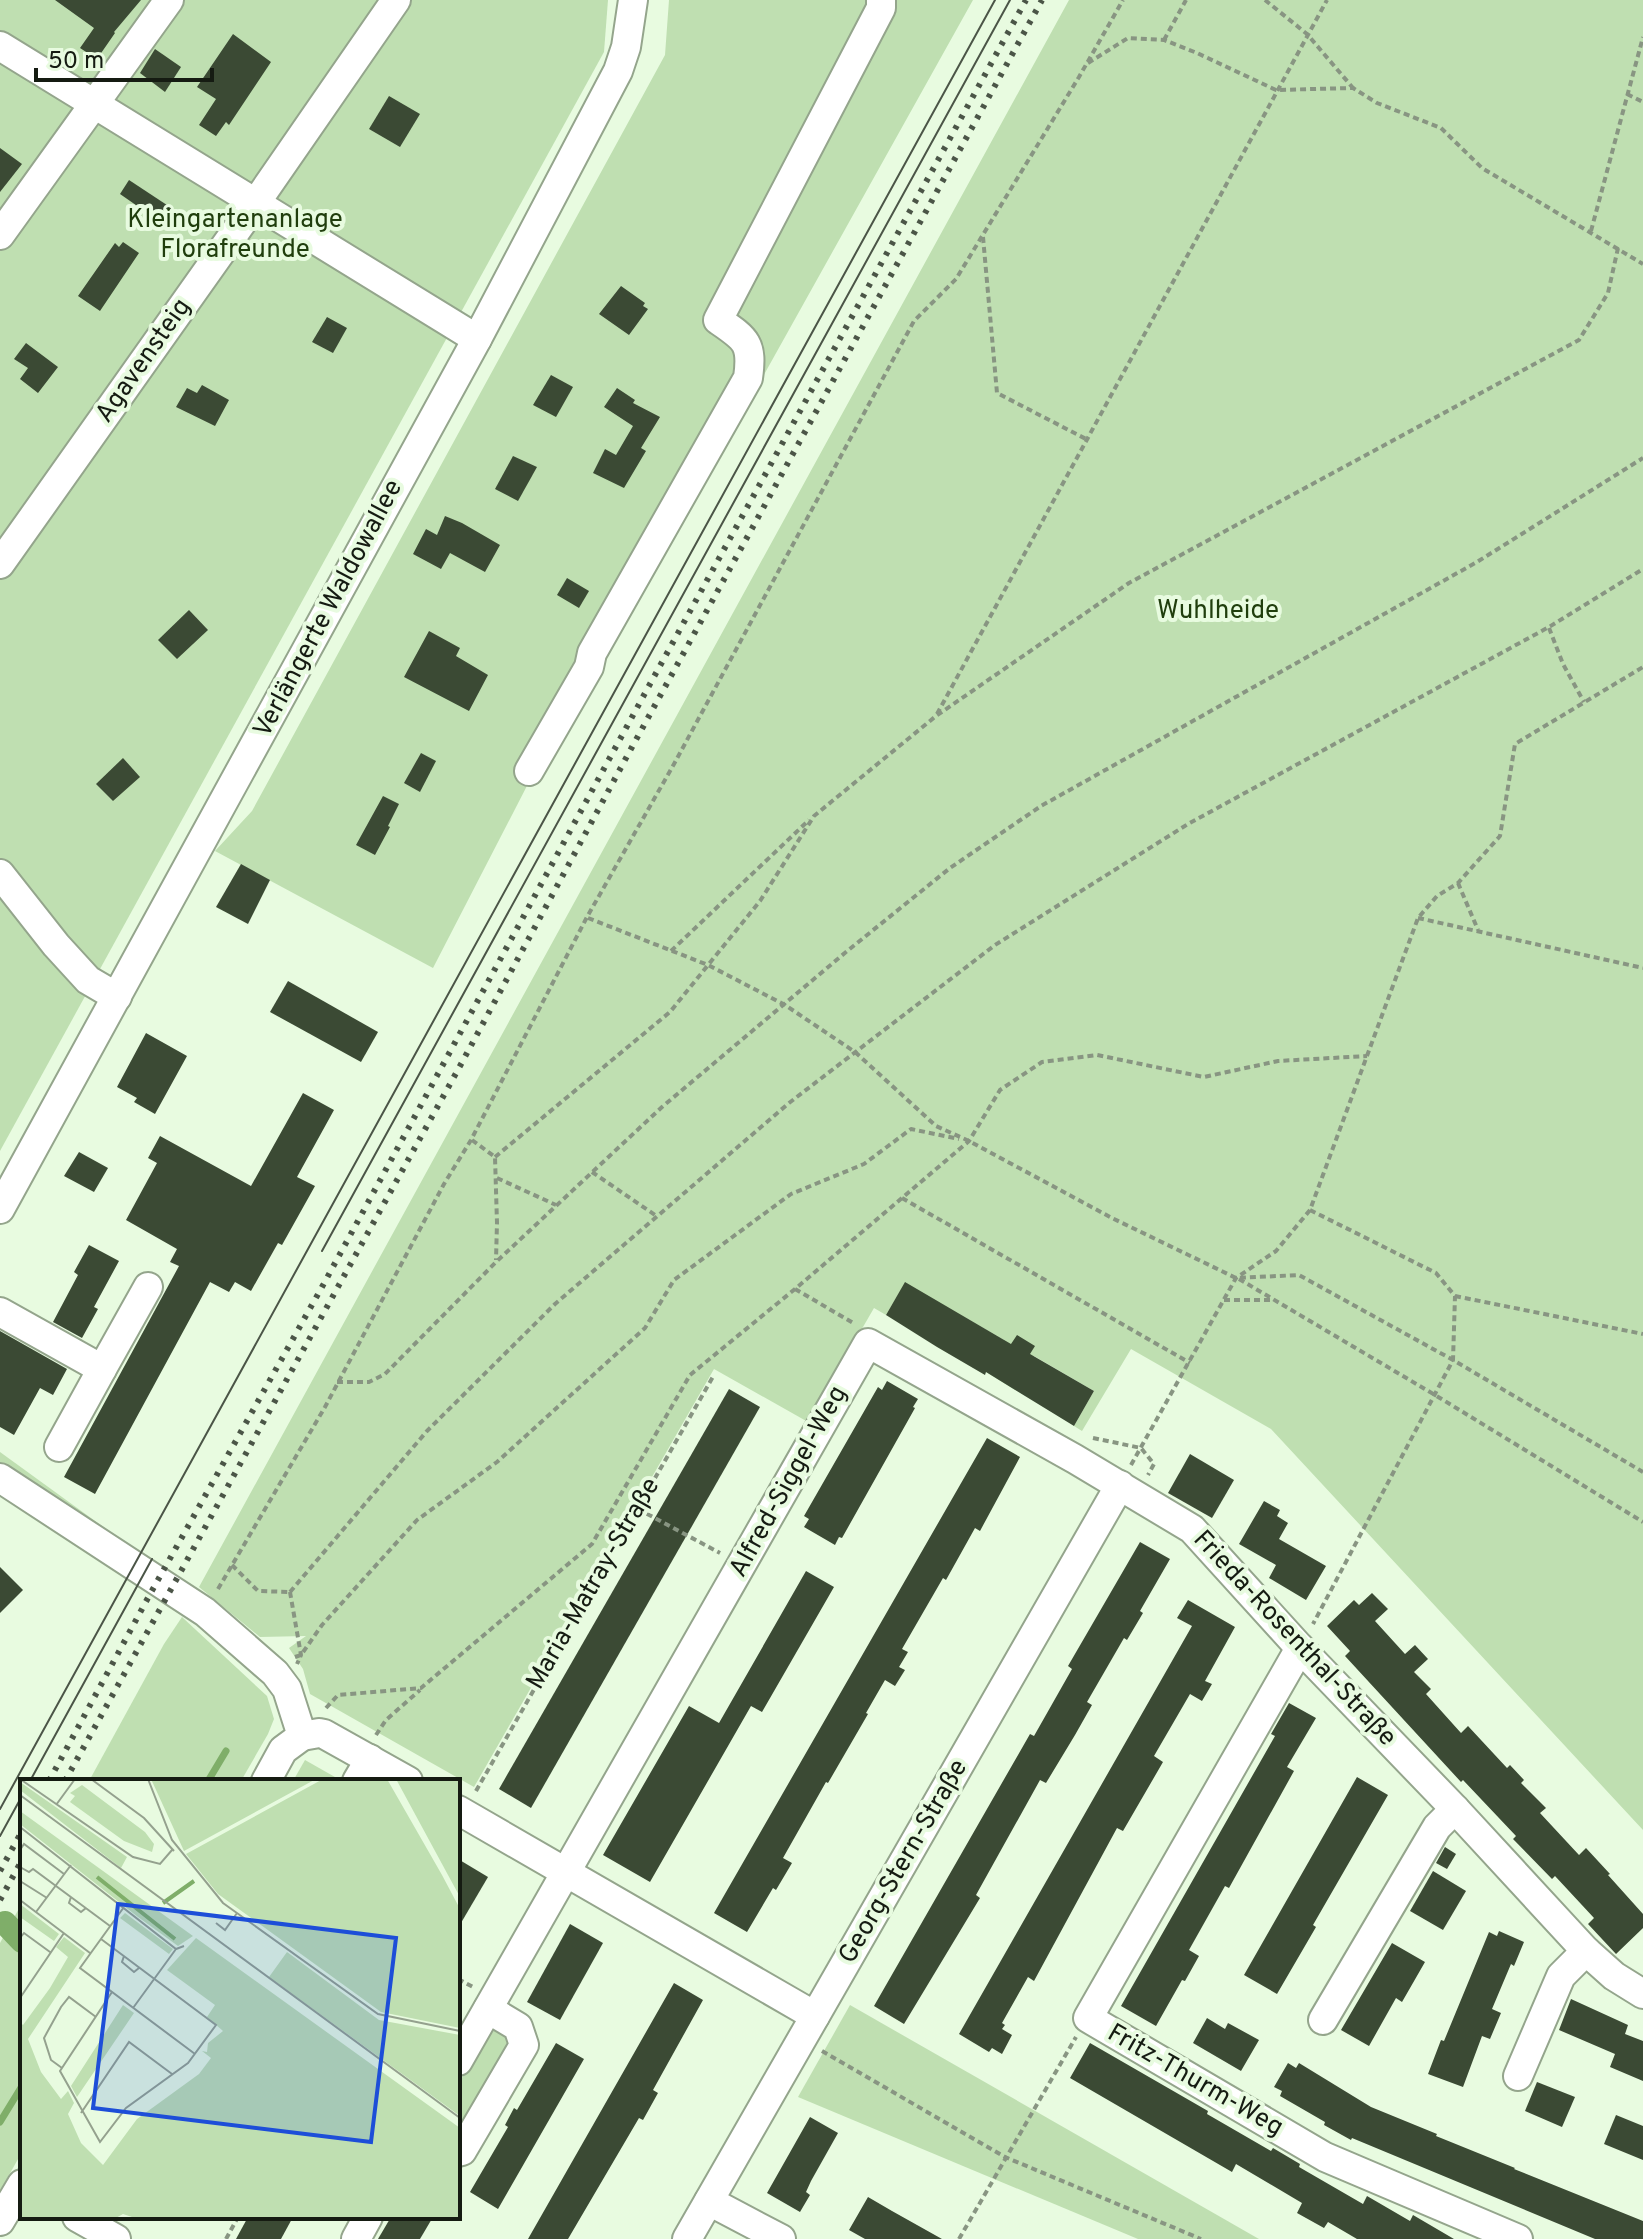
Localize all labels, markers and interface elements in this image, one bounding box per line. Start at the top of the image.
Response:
scale bar [36,32,212,82]
text: 50 m [48,47,104,77]
park label: Kleingartenanlage Florafreunde [127,204,343,267]
street label: Agavensteig [89,292,199,430]
street label: Verlängerte Waldowallee [247,474,411,744]
park label: Wuhlheide [1157,595,1279,628]
street label: Alfred-Siggel-Weg [723,1380,855,1584]
street label: Maria-Matray-Straße [520,1472,668,1696]
street label: Frieda-Rosenthal-Straße [1185,1524,1403,1754]
street label: Georg-Stern-Straße [832,1754,976,1970]
inset map [20,1779,460,2219]
street label: Fritz-Thurm-Weg [1101,2017,1289,2145]

